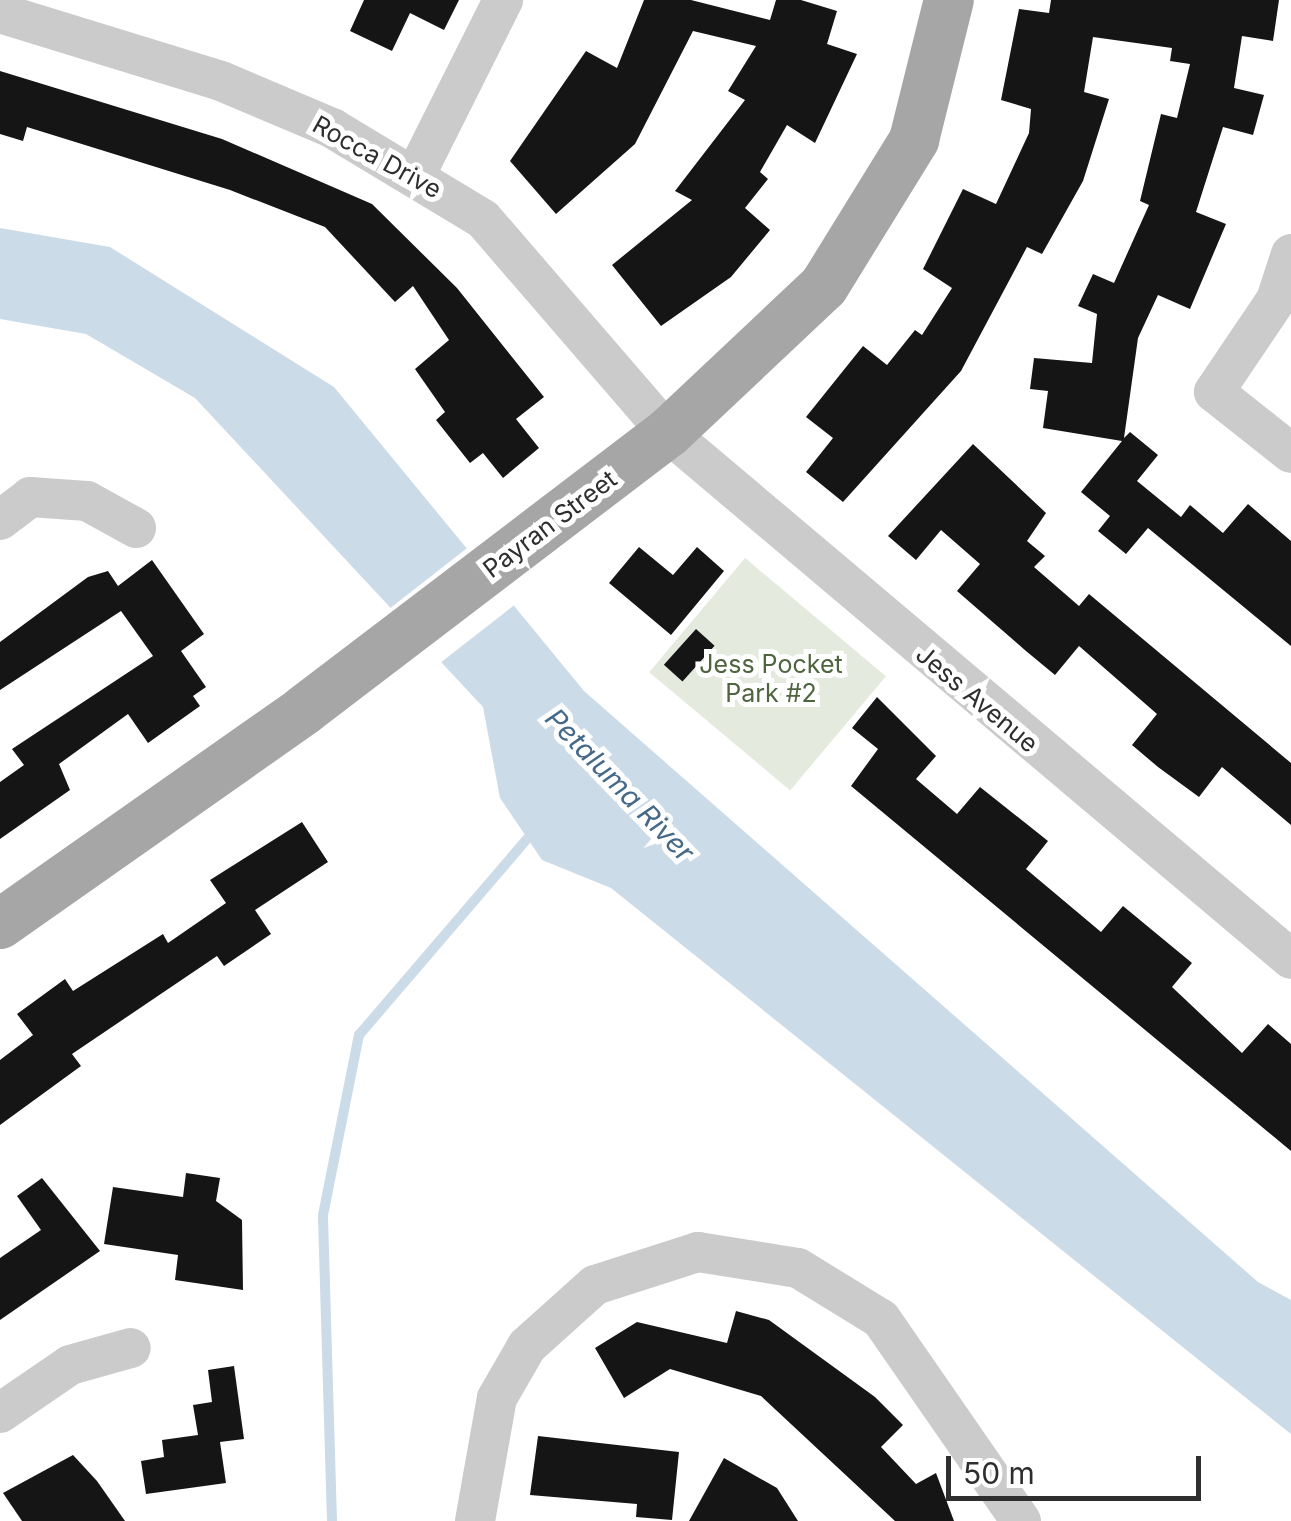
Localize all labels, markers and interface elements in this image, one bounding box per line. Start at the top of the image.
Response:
street label: Rocca Drive [307,109,447,205]
street label: Payran Street [477,464,623,584]
street label: Jess Avenue [910,639,1044,759]
park label: Jess Pocket Park #2 [699,650,843,709]
water label: Petaluma River [539,702,701,868]
scale bar [951,1436,1206,1498]
text: 50 m [963,1455,1035,1491]

